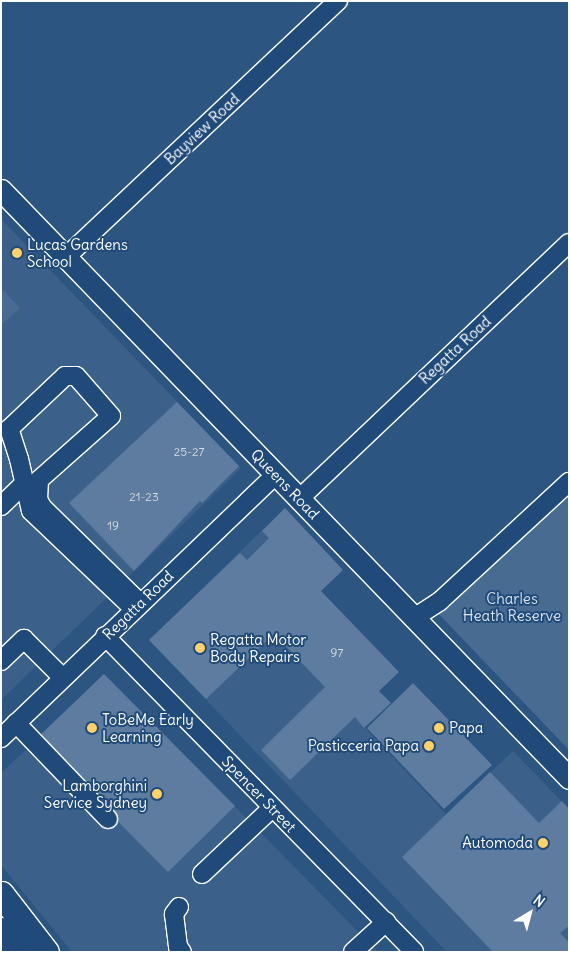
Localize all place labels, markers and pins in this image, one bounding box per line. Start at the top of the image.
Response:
place label: Lucas Gardens School [27,235,128,270]
marker: Lucas Gardens School [11,247,23,259]
place label: Regatta Motor Body Repairs [210,630,306,665]
marker: Regatta Motor Body Repairs [194,642,206,654]
place label: ToBeMe Early Learning [102,710,194,745]
place label: Papa [449,719,483,737]
marker: ToBeMe Early Learning [86,722,98,734]
marker: Papa [433,722,445,734]
place label: Pasticceria Papa [308,737,419,755]
marker: Pasticceria Papa [423,740,435,752]
place label: Lamborghini Service Sydney [44,776,147,811]
marker: Lamborghini Service Sydney [151,788,163,800]
place label: Automoda [462,834,533,852]
marker: Automoda [537,837,549,849]

